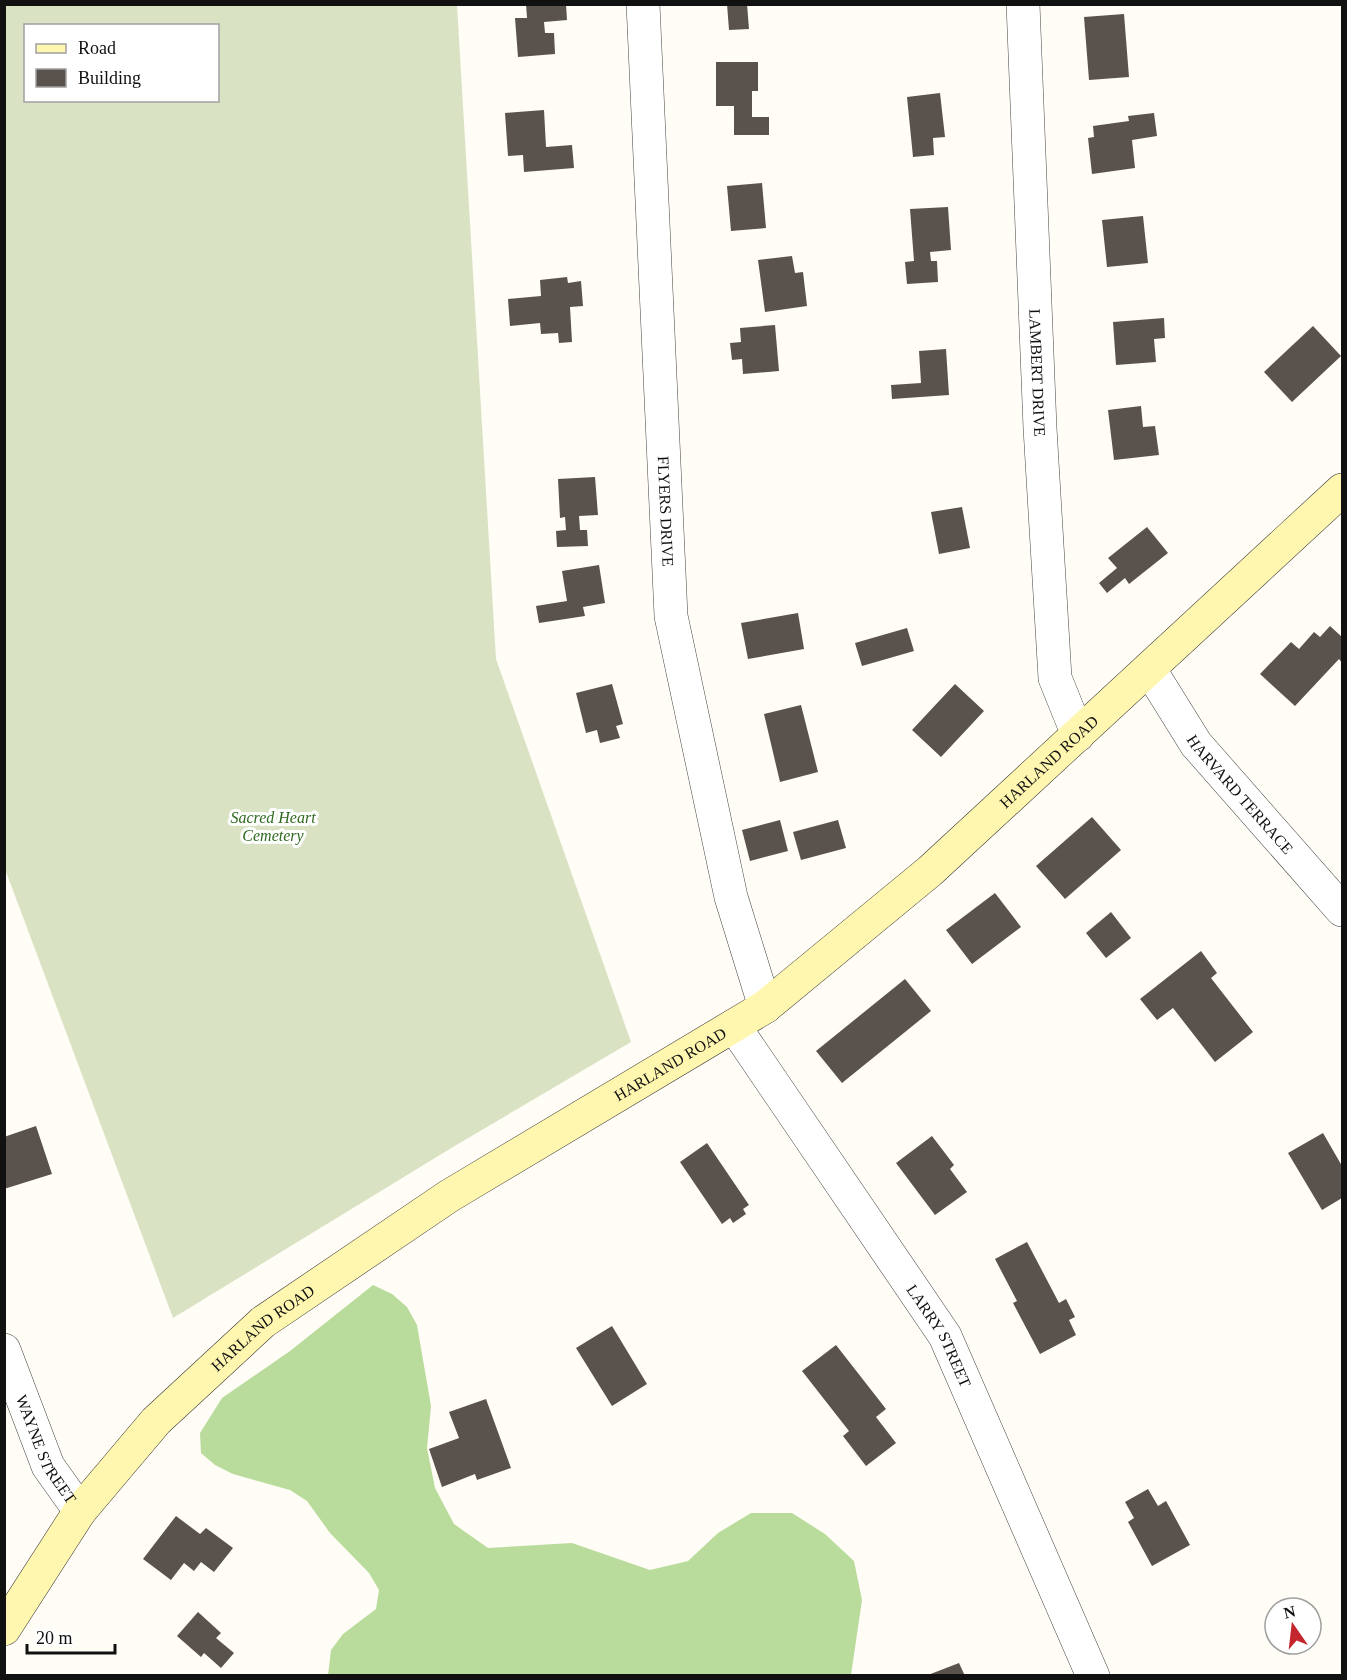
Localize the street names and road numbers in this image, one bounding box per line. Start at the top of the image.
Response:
street label: LAMBERT DRIVE [1026,308,1049,437]
street label: FLYERS DRIVE [655,456,677,567]
street label: HARLAND ROAD [996,712,1101,811]
street label: HARVARD TERRACE [1183,732,1297,857]
street label: HARLAND ROAD [611,1024,729,1104]
street label: LARRY STREET [903,1281,974,1390]
street label: HARLAND ROAD [208,1282,318,1375]
street label: WAYNE STREET [13,1392,80,1507]

